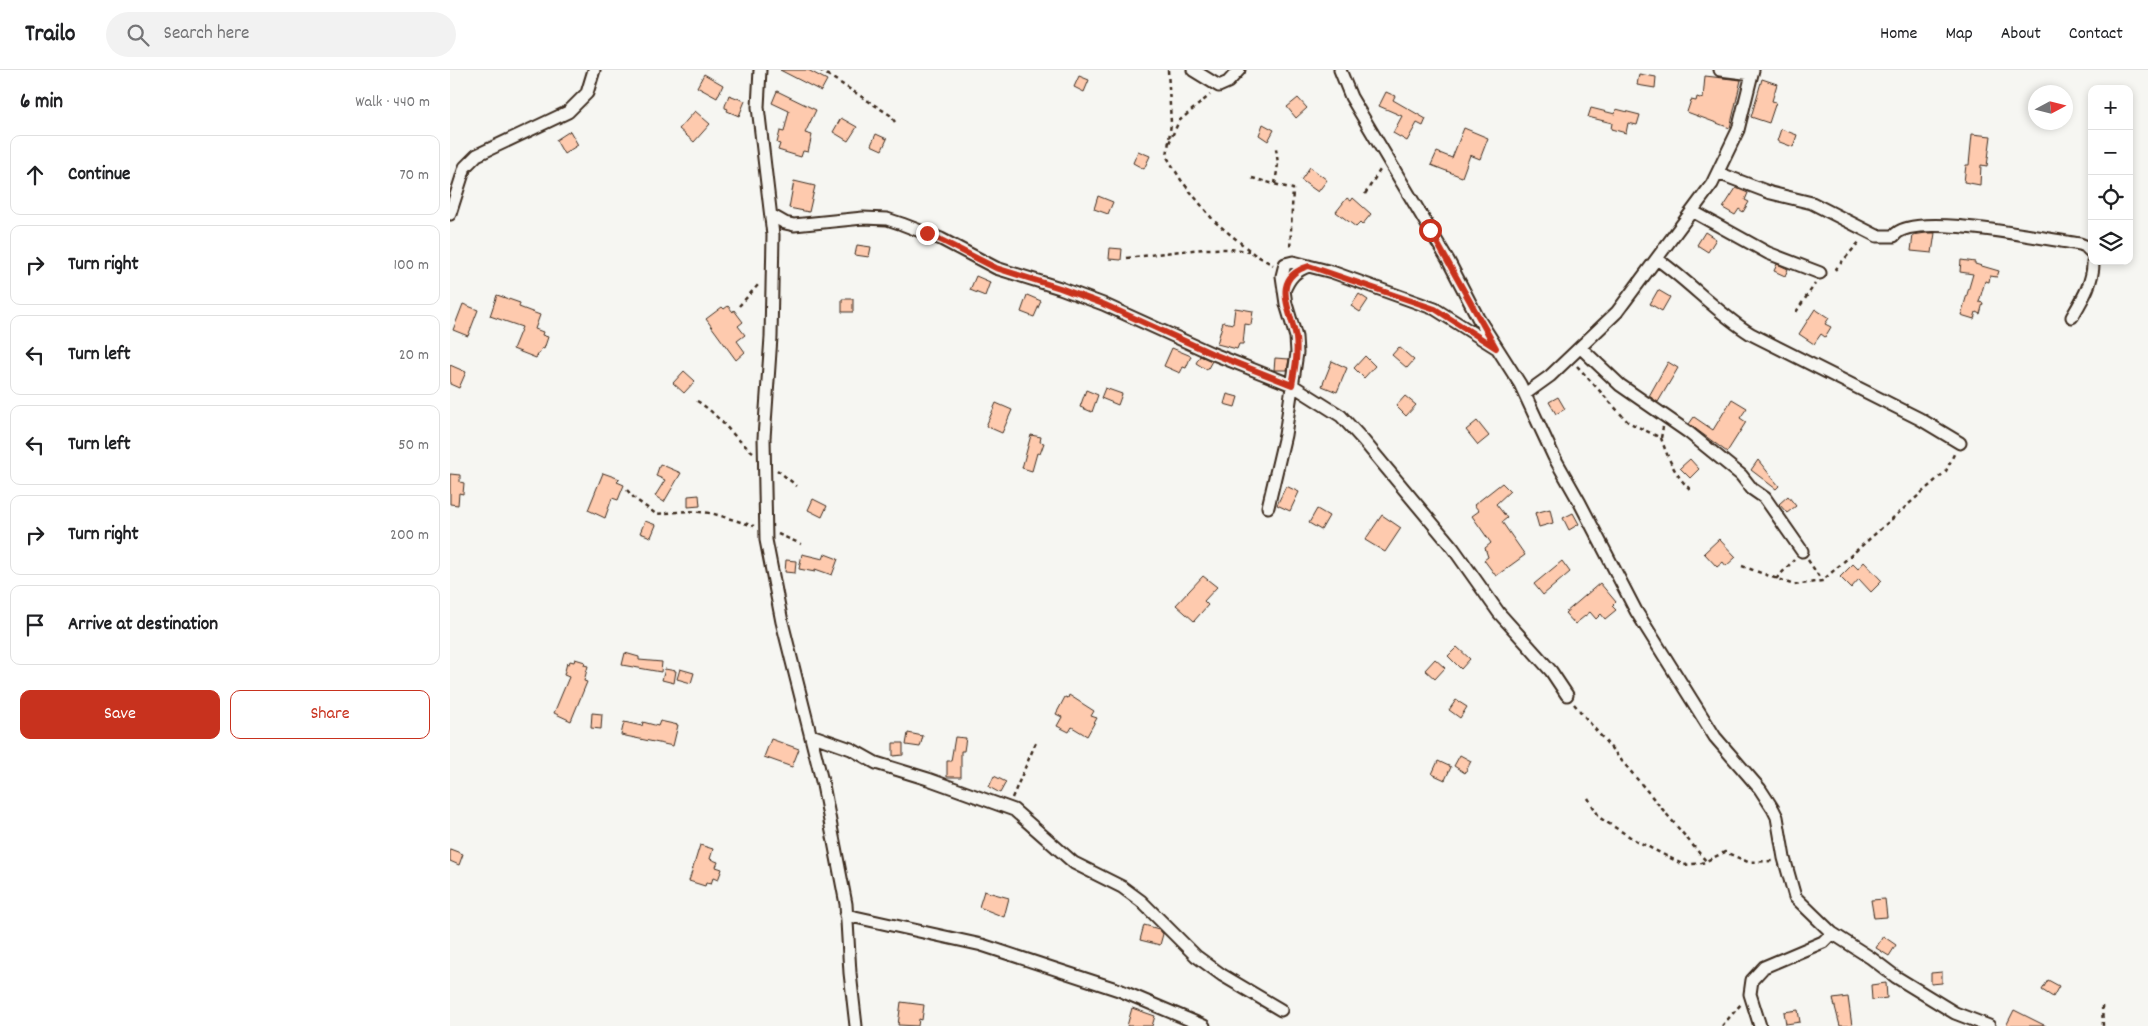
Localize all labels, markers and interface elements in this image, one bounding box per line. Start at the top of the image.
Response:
search box [106,12,456,57]
text: Trailo [25,18,76,52]
icon: search [124,21,152,49]
text: Search here [164,21,249,48]
text: Home [1880,22,1917,47]
text: Map [1945,22,1973,47]
text: About [2001,22,2041,47]
text: Contact [2069,22,2123,47]
north arrow [2028,85,2073,130]
map controls [2088,85,2133,265]
button: + [2088,85,2133,130]
text: 6 min [20,88,63,118]
text: Walk · 440 m [355,91,430,114]
button: − [2088,130,2133,175]
icon: ahead [21,161,49,189]
text: Continue [68,162,130,189]
text: 70 m [399,164,429,187]
button: locate [2088,175,2133,220]
route start [1419,219,1442,242]
button: layers [2088,220,2133,265]
route end [916,222,939,245]
icon: right [21,251,49,279]
text: Turn right [68,252,139,279]
text: 100 m [393,254,429,277]
icon: left [21,341,49,369]
text: Turn left [68,342,131,369]
text: 20 m [399,344,429,367]
icon: left [21,431,49,459]
text: Turn left [68,432,131,459]
text: 50 m [398,434,429,457]
icon: right [21,521,49,549]
text: Turn right [68,522,139,549]
text: 200 m [390,524,429,547]
icon: arrive [21,611,49,639]
text: Arrive at destination [68,612,218,639]
button: Save [20,690,220,739]
button: Share [230,690,430,739]

